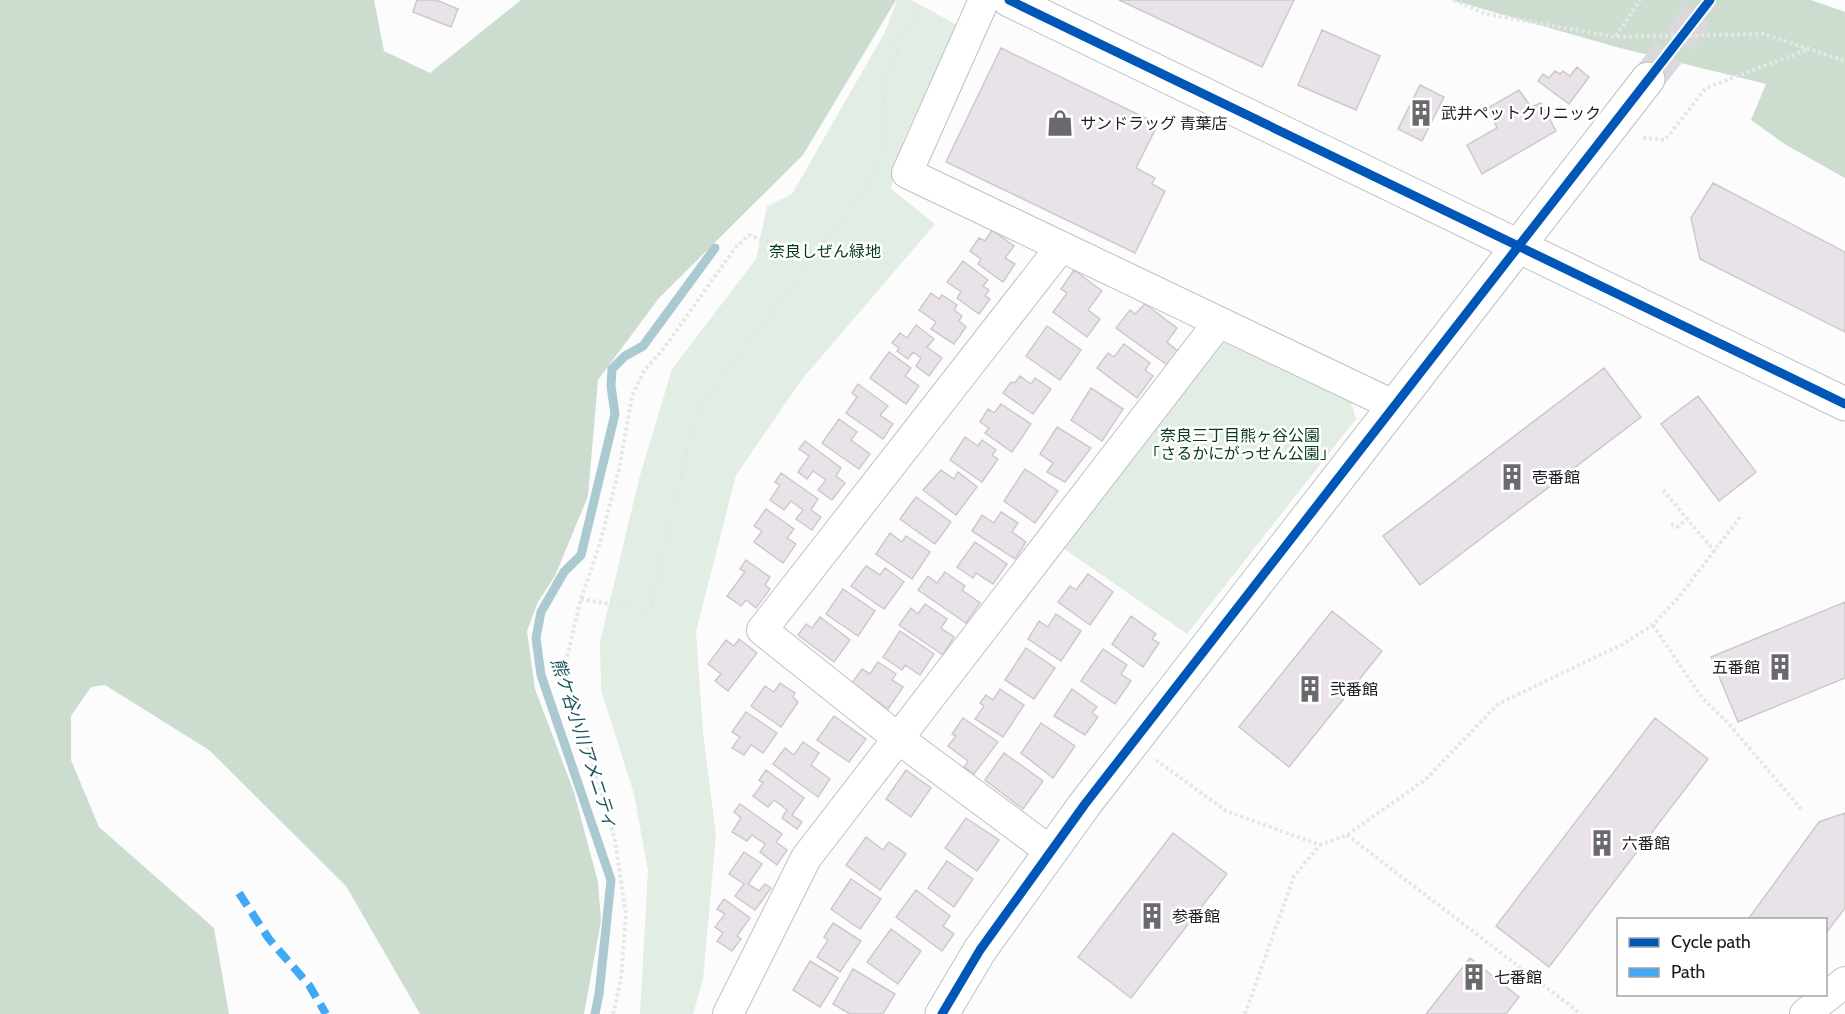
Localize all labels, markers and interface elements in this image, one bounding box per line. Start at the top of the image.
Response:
building icon: 武井ペットクリニック [1406,98,1436,128]
place label: 武井ペットクリニック [1441,104,1601,123]
shop icon: サンドラッグ 青葉店 [1045,108,1075,138]
place label: サンドラッグ 青葉店 [1080,114,1228,133]
park label: 奈良しぜん緑地 [769,242,881,261]
park label: 奈良三丁目熊ヶ谷公園 「さるかにがっせん公園」 [1144,426,1336,463]
building icon: 壱番館 [1497,462,1527,492]
place label: 壱番館 [1532,468,1580,487]
building icon: 五番館 [1765,652,1795,682]
water label: 熊ケ谷小川アメニティ [546,655,622,831]
place label: 五番館 [1712,658,1760,677]
building icon: 弐番館 [1295,674,1325,704]
place label: 弐番館 [1330,680,1378,699]
building icon: 六番館 [1587,828,1617,858]
place label: 六番館 [1622,834,1670,853]
building icon: 参番館 [1137,901,1167,931]
place label: 参番館 [1172,907,1220,926]
legend [1617,918,1827,996]
text: Cycle path [1671,931,1751,953]
text: Path [1671,961,1705,983]
building icon: 七番館 [1459,962,1489,992]
place label: 七番館 [1494,968,1542,987]

